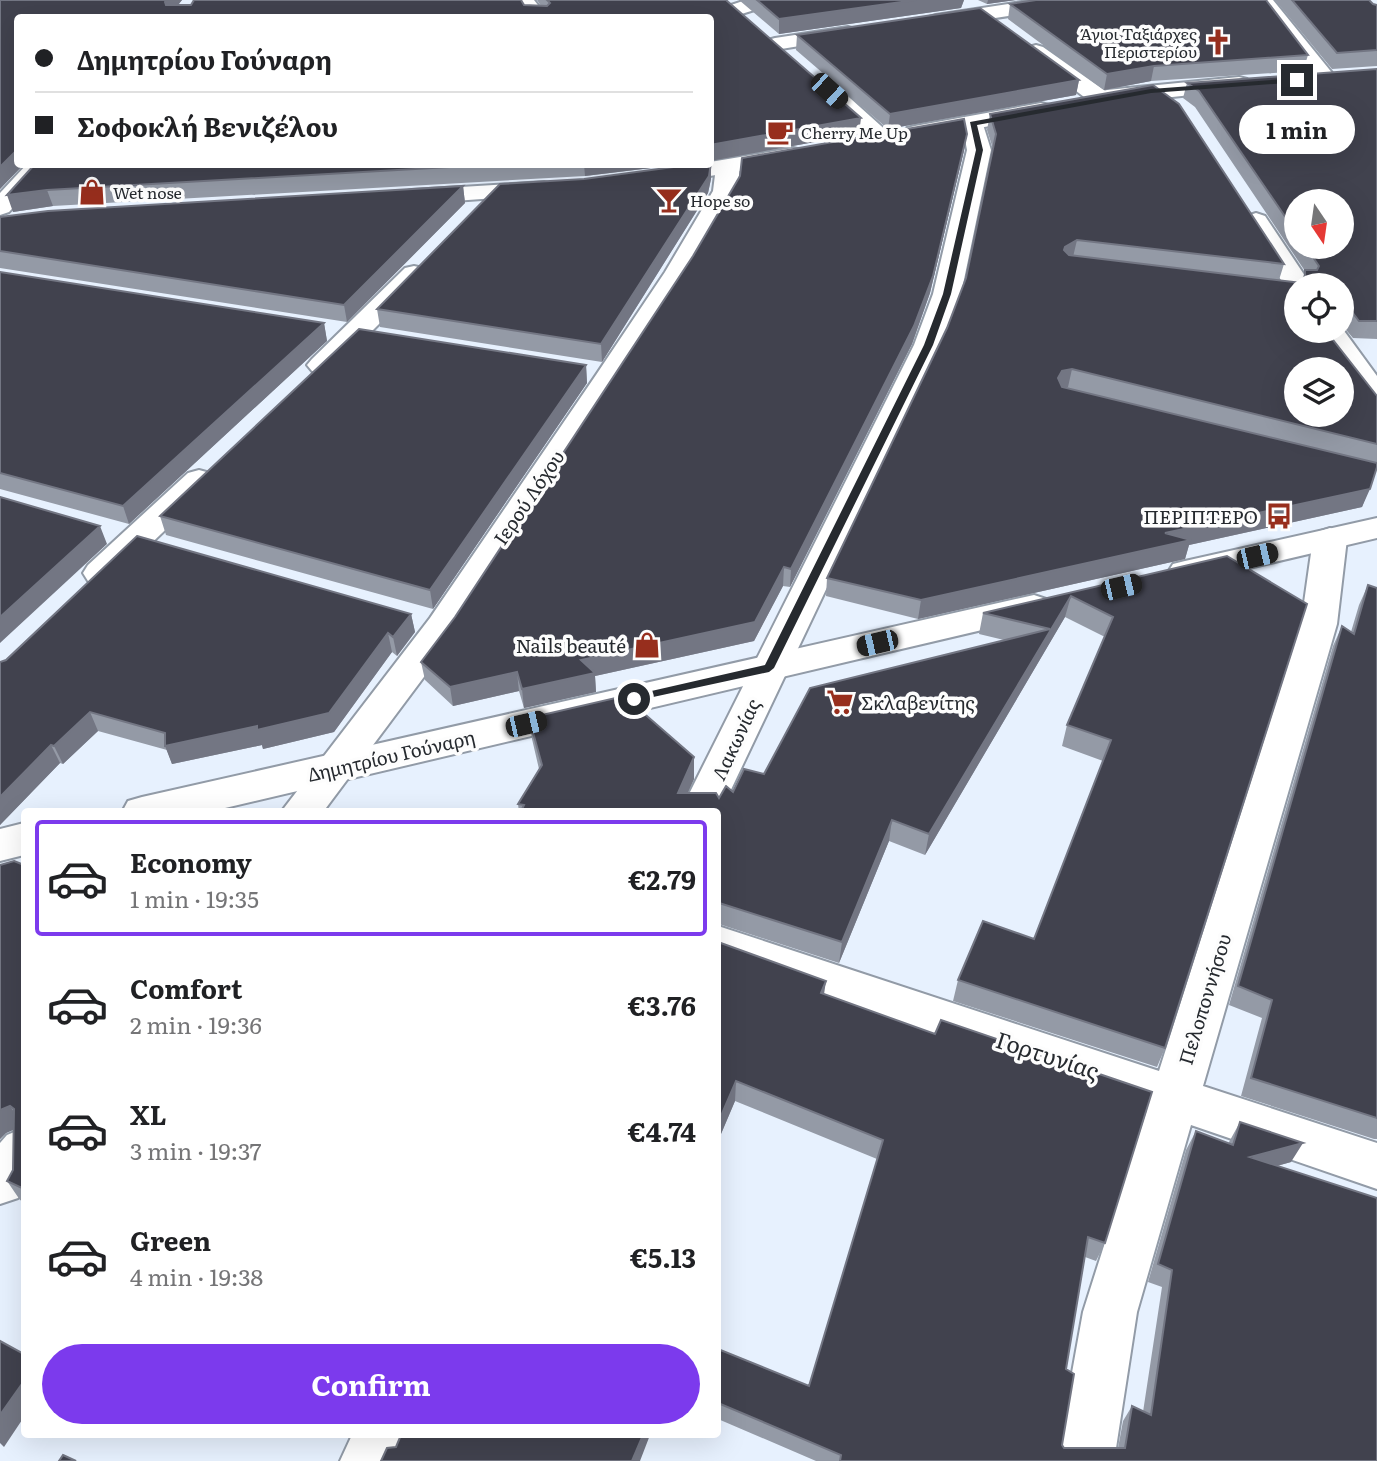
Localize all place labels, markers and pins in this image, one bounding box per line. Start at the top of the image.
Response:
place label: Άγιοι Ταξιάρχες Περιστερίου [1080,21,1197,63]
church icon: Άγιοι Ταξιάρχες Περιστερίου [1203,27,1233,57]
cafe icon: Cherry Me Up [765,117,795,147]
place label: Cherry Me Up [801,120,908,144]
shop icon: Wet nose [77,177,107,207]
place label: Wet nose [113,180,182,204]
bar icon: Hope so [654,185,684,215]
place label: Hope so [690,188,750,212]
bus stop icon: ΠΕΡΙΠΤΕΡΟ [1264,501,1294,531]
place label: ΠΕΡΙΠΤΕΡΟ [1143,502,1258,530]
shop icon: Nails beauté [632,630,662,660]
place label: Nails beauté [516,631,626,659]
supermarket icon: Σκλαβενίτης [825,687,855,717]
place label: Σκλαβενίτης [861,688,975,716]

